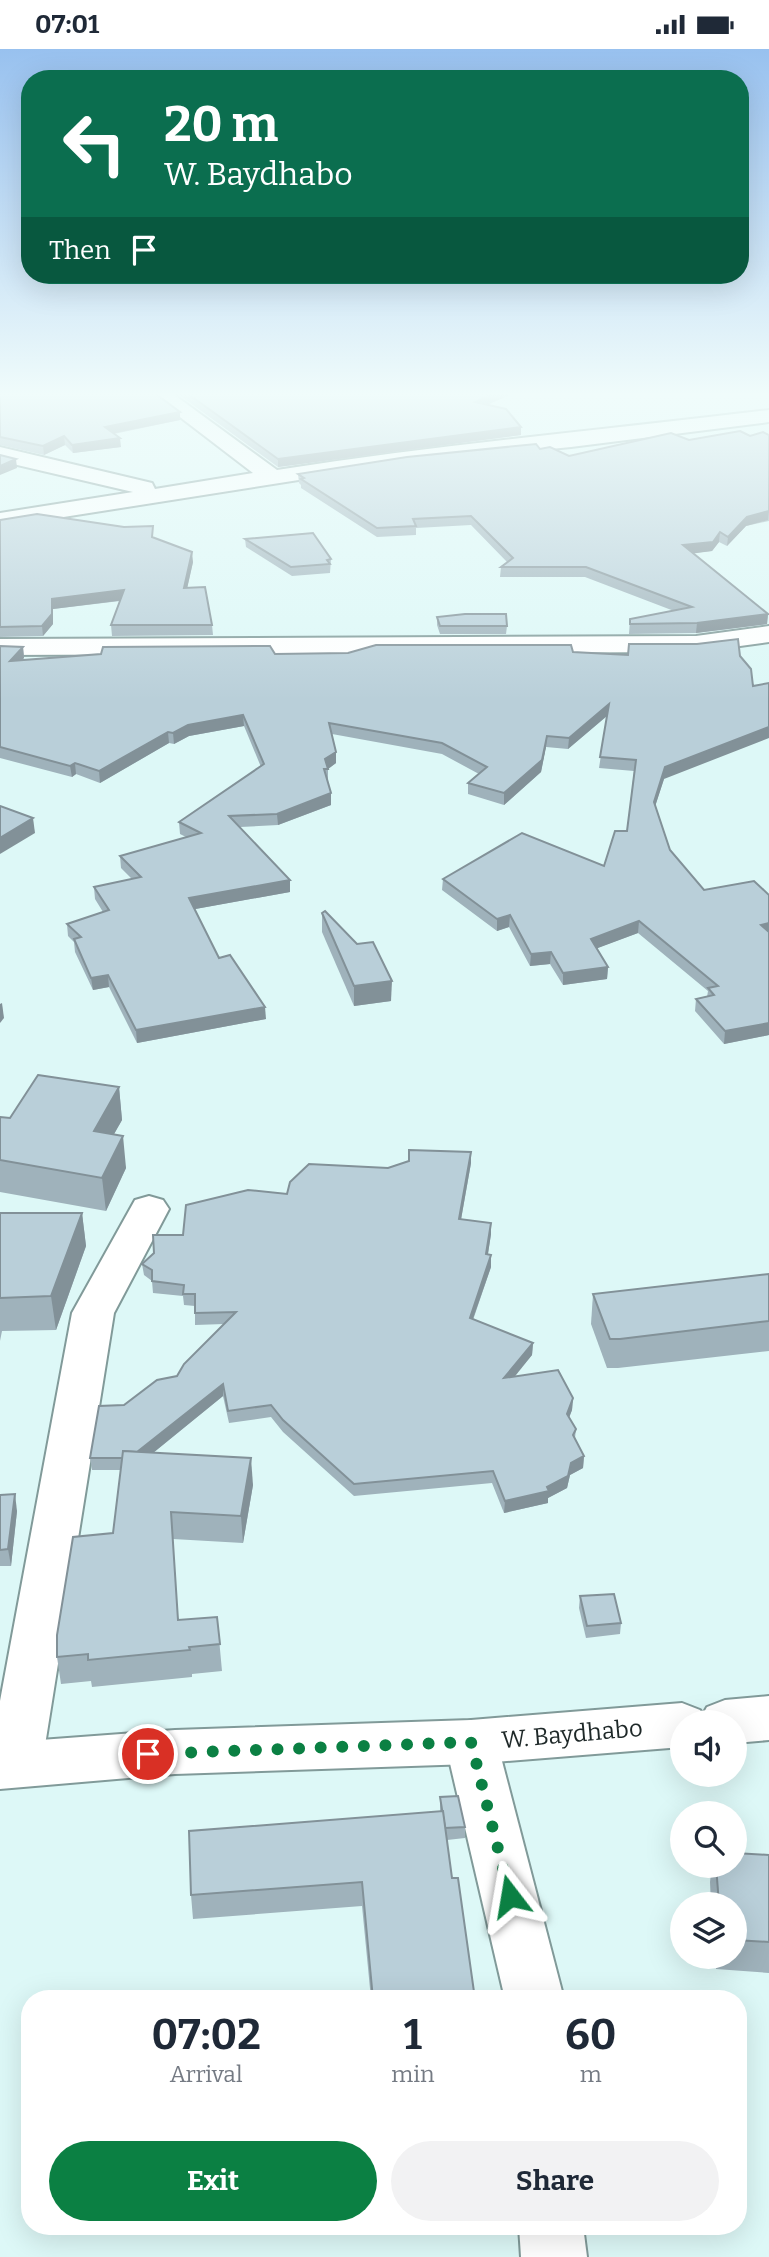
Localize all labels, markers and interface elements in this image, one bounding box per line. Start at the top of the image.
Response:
text: 07:01 [35,9,99,40]
text: 20 m [164,95,278,154]
icon: left [49,98,140,189]
text: W. Baydhabo [164,155,353,193]
icon: arrive [125,231,163,269]
text: Then [49,235,111,266]
map controls [670,1710,747,1969]
button: sound [670,1710,747,1787]
street label: W. Baydhabo [500,1714,644,1754]
pin [118,1724,178,1784]
icon: arrive [129,1735,167,1773]
button: search [670,1801,747,1878]
position arrow [473,1859,547,1933]
button: layers [670,1892,747,1969]
text: 07:02 [151,2010,261,2060]
text: 1 [404,2010,422,2060]
text: 60 [565,2010,617,2060]
text: Arrival [170,2060,243,2088]
text: min [391,2060,435,2088]
text: m [580,2060,602,2088]
button: Exit [49,2141,377,2221]
button: Share [391,2141,719,2221]

